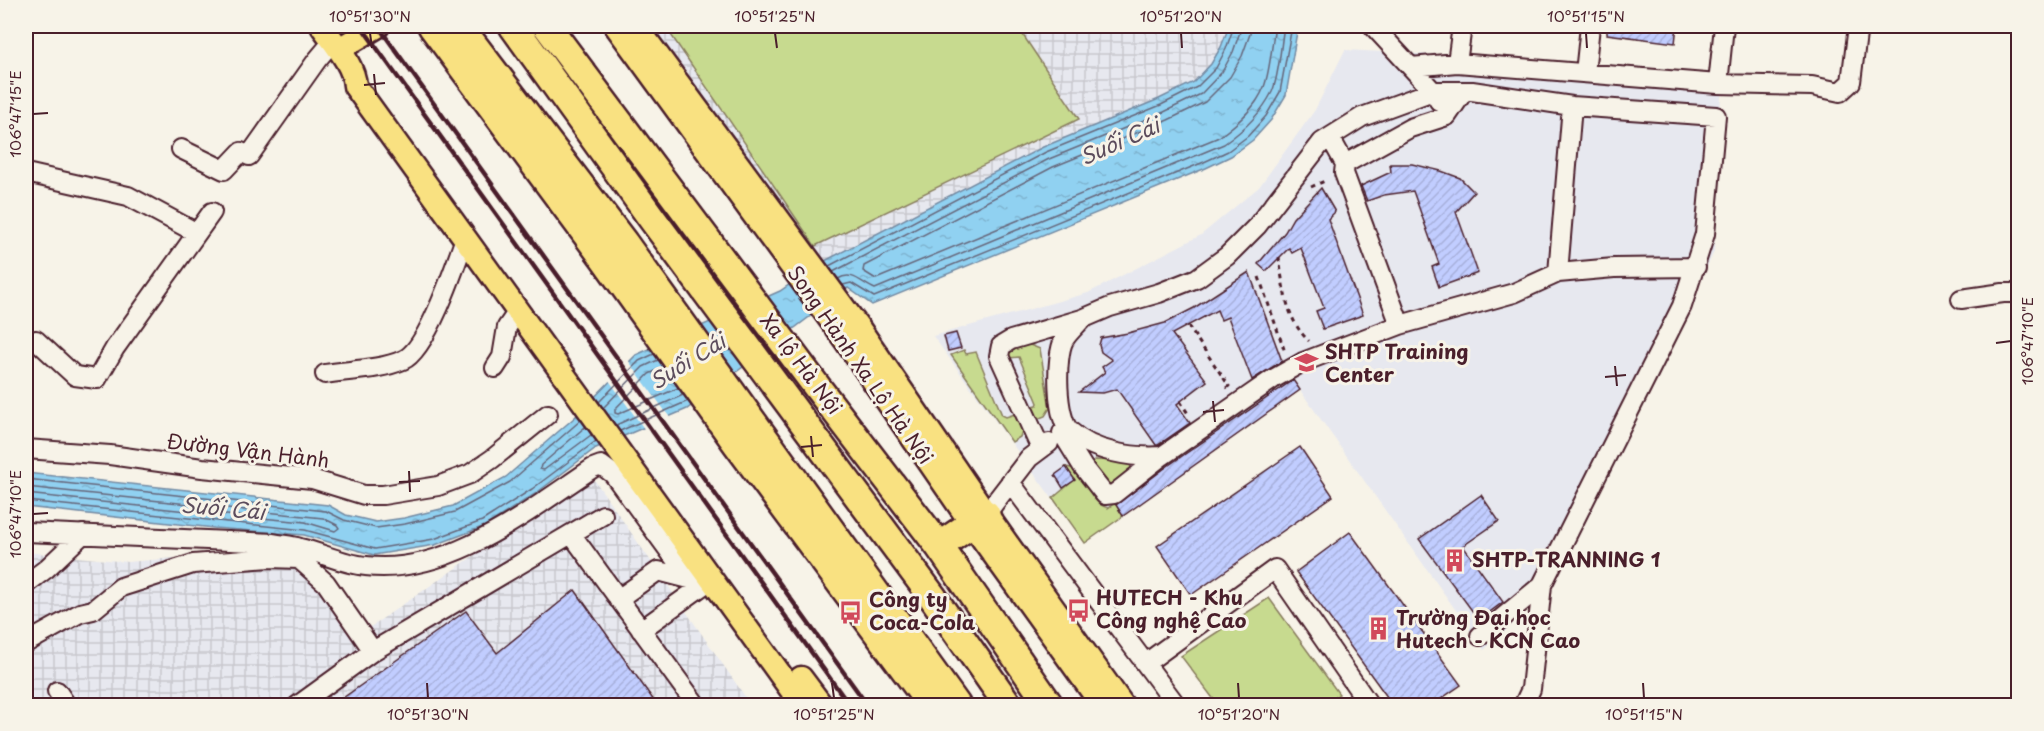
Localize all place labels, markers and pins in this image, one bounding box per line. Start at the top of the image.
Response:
place label: SHTP Training Center [1325,336,1469,389]
school or university icon: SHTP Training Center [1294,350,1320,376]
place label: SHTP-TRANNING 1 [1472,544,1661,574]
building icon: SHTP-TRANNING 1 [1441,547,1467,573]
place label: HUTECH - Khu Công nghệ Cao [1096,582,1247,635]
place label: Công ty Coca-Cola [869,584,976,637]
bus stop icon: HUTECH - Khu Công nghệ Cao [1065,597,1091,623]
bus stop icon: Công ty Coca-Cola [838,599,864,625]
place label: Trường Đại học Hutech - KCN Cao [1396,602,1580,655]
building icon: Trường Đại học Hutech - KCN Cao [1365,616,1391,642]

